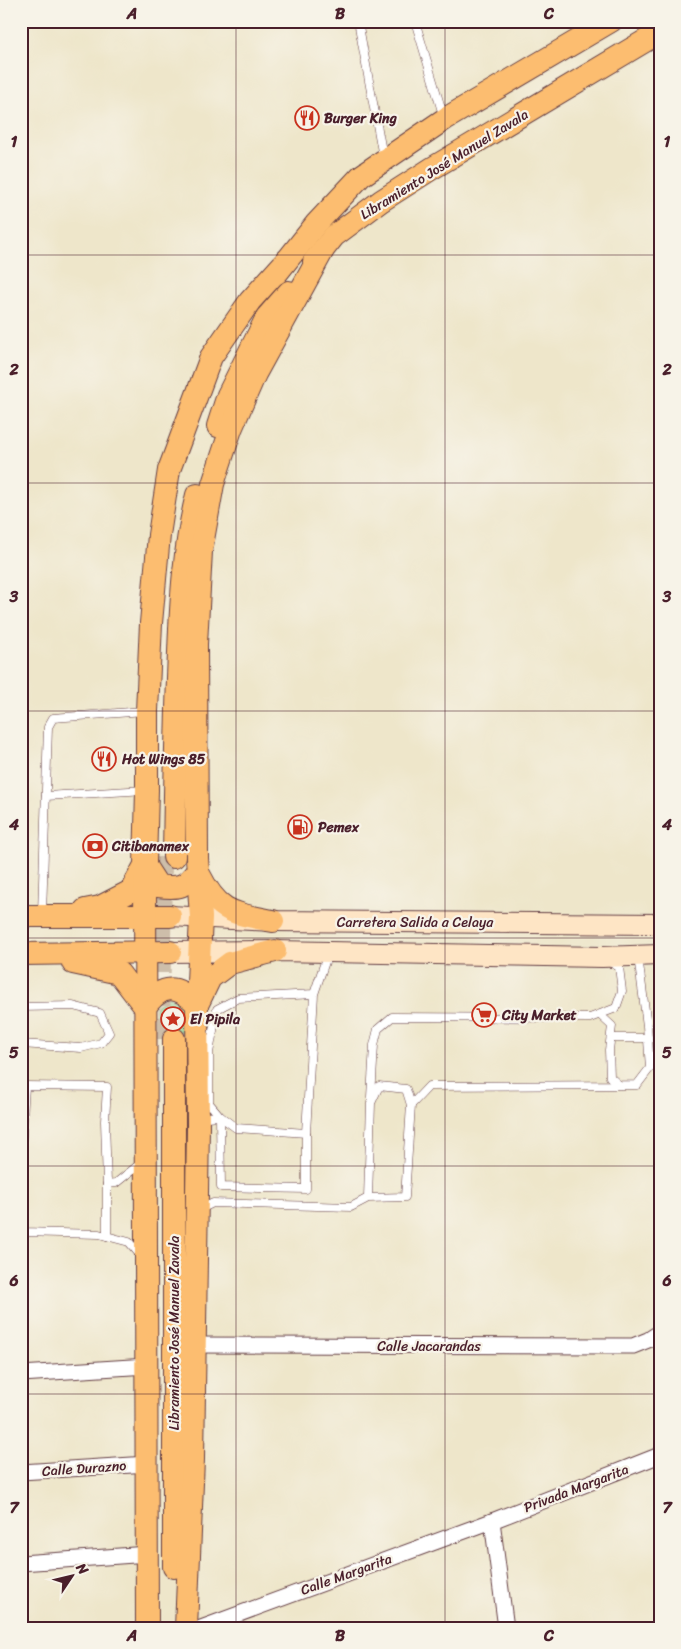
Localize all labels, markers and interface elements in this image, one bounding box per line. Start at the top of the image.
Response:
text: A [126,0,137,28]
text: B [335,0,346,28]
text: C [543,0,555,28]
street label: Libramiento José Manuel Zavala [355,102,533,227]
restaurant icon: Burger King [294,105,320,131]
place label: Burger King [324,106,398,131]
text: 1 [11,127,18,156]
text: 1 [664,127,671,156]
text: 2 [8,355,19,384]
text: 2 [661,355,672,384]
text: 3 [9,582,19,611]
text: 3 [662,582,672,611]
restaurant icon: Hot Wings 85 [91,746,117,772]
place label: Hot Wings 85 [121,747,206,772]
text: 4 [8,810,19,839]
text: 4 [661,810,672,839]
fuel station icon: Pemex [287,814,313,840]
place label: Pemex [318,815,360,840]
bank icon: Citibanamex [82,833,108,859]
place label: Citibanamex [111,834,190,859]
street label: Carretera Salida a Celaya [337,910,494,935]
supermarket icon: City Market [471,1002,497,1028]
place label: City Market [501,1003,578,1028]
place icon: El Pipila [160,1006,186,1032]
place label: El Pipila [190,1007,241,1032]
text: 5 [9,1038,19,1067]
text: 5 [662,1038,672,1067]
street label: Libramiento José Manuel Zavala [162,1236,187,1430]
text: 6 [8,1266,19,1295]
text: 6 [661,1266,672,1295]
street label: Calle Jacarandas [377,1334,481,1359]
street label: Calle Durazno [41,1453,127,1484]
street label: Privada Margarita [520,1457,632,1520]
text: 7 [9,1493,20,1522]
text: 7 [662,1493,673,1522]
street label: Calle Margarita [297,1546,395,1603]
north arrow [48,1552,98,1602]
text: N [69,1557,95,1580]
text: A [126,1621,137,1649]
text: B [335,1621,346,1649]
text: C [543,1621,555,1649]

